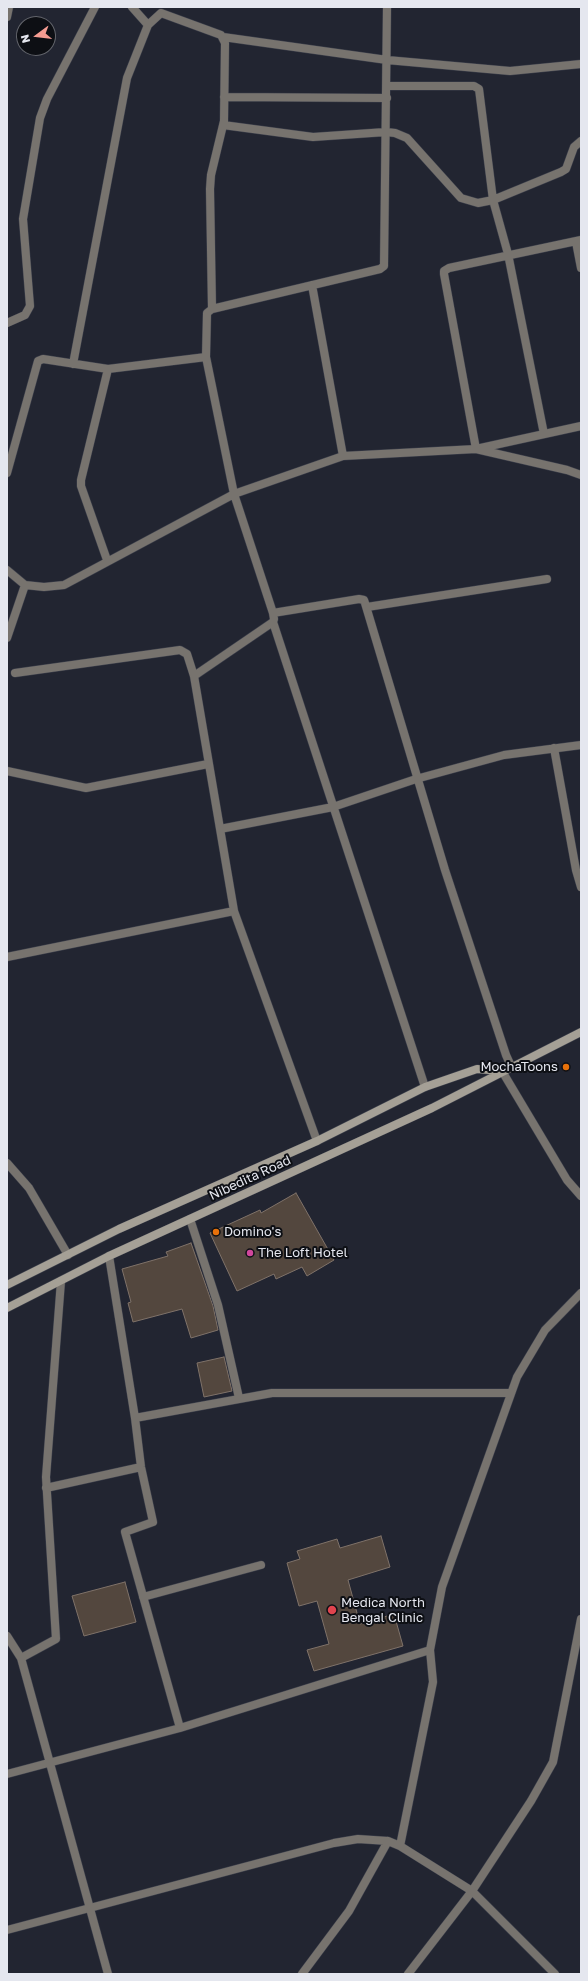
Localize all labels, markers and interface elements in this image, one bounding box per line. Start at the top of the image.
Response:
north arrow [16,16,56,56]
text: N [18,33,32,45]
place label: MochaToons [480,1059,558,1075]
marker: MochaToons [561,1062,571,1072]
street label: Nibedita Road [207,1152,293,1204]
place label: Domino's [224,1224,281,1240]
marker: Domino's [211,1227,221,1237]
place label: The Loft Hotel [258,1245,348,1261]
marker: The Loft Hotel [245,1248,255,1258]
place label: Medica North Bengal Clinic [341,1595,425,1626]
marker: Medica North Bengal Clinic [326,1604,338,1616]

